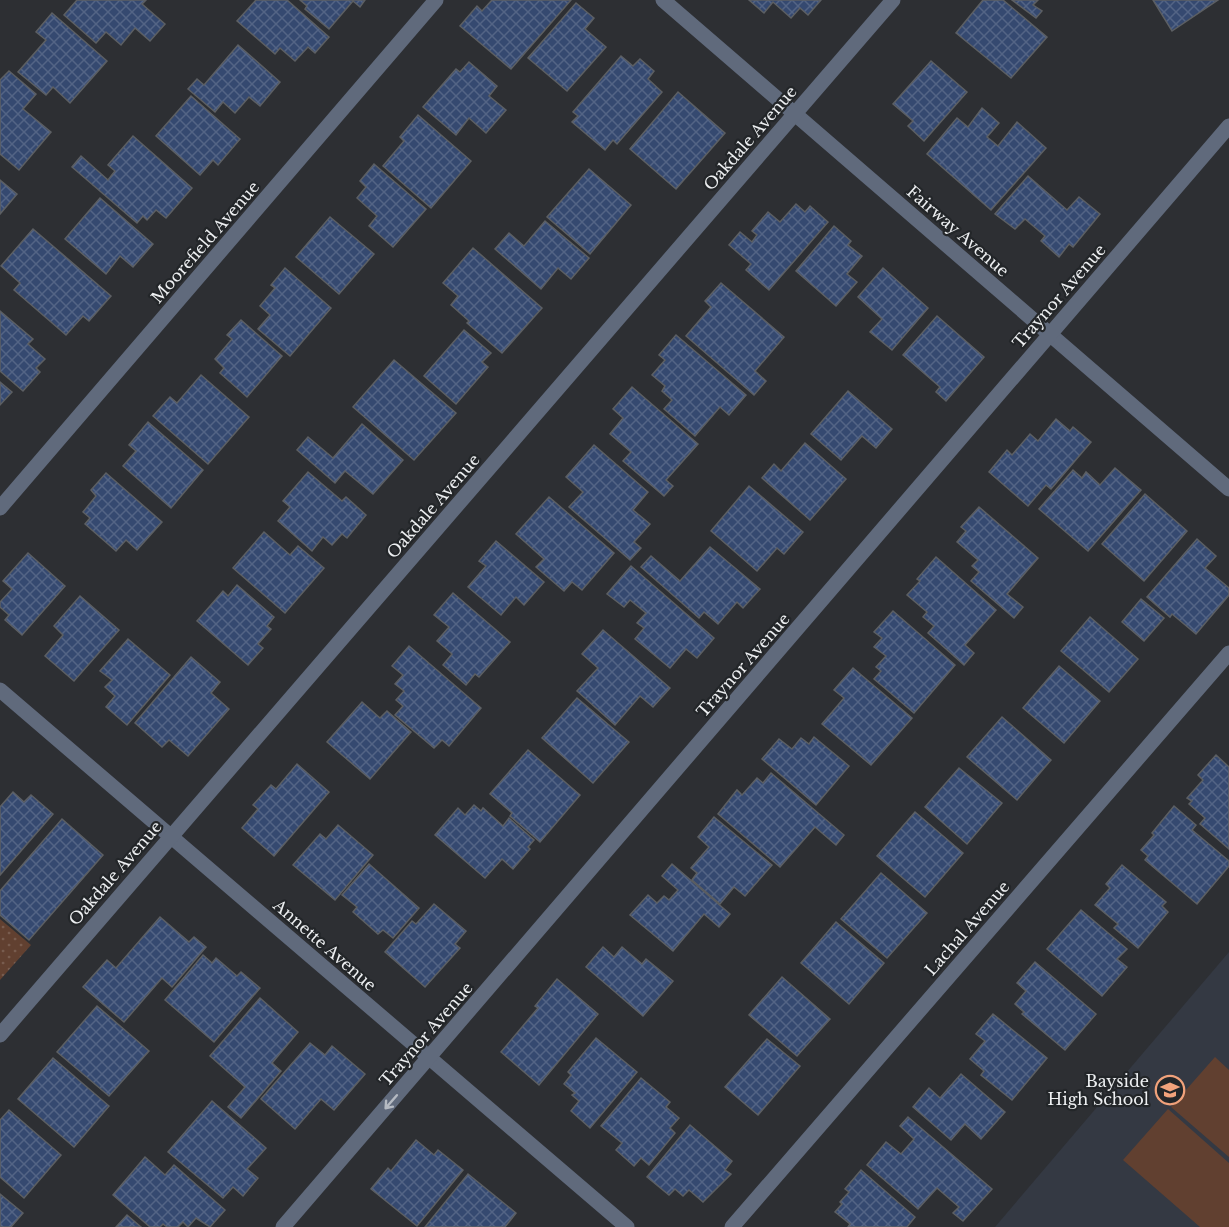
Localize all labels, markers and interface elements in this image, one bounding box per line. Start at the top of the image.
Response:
street label: Oakdale Avenue [699,82,801,194]
street label: Moorefield Avenue [147,177,263,307]
street label: Fairway Avenue [903,181,1013,281]
street label: Traynor Avenue [1008,240,1110,352]
street label: Oakdale Avenue [382,450,484,562]
street label: Traynor Avenue [692,609,794,721]
street label: Oakdale Avenue [64,817,166,929]
street label: Lachal Avenue [920,877,1014,979]
street label: Annette Avenue [269,894,381,995]
street label: Traynor Avenue [375,978,477,1090]
place label: Bayside High School [1048,1071,1149,1109]
school or university icon: Bayside High School [1154,1074,1186,1106]
one-way arrow [384,1094,397,1110]

